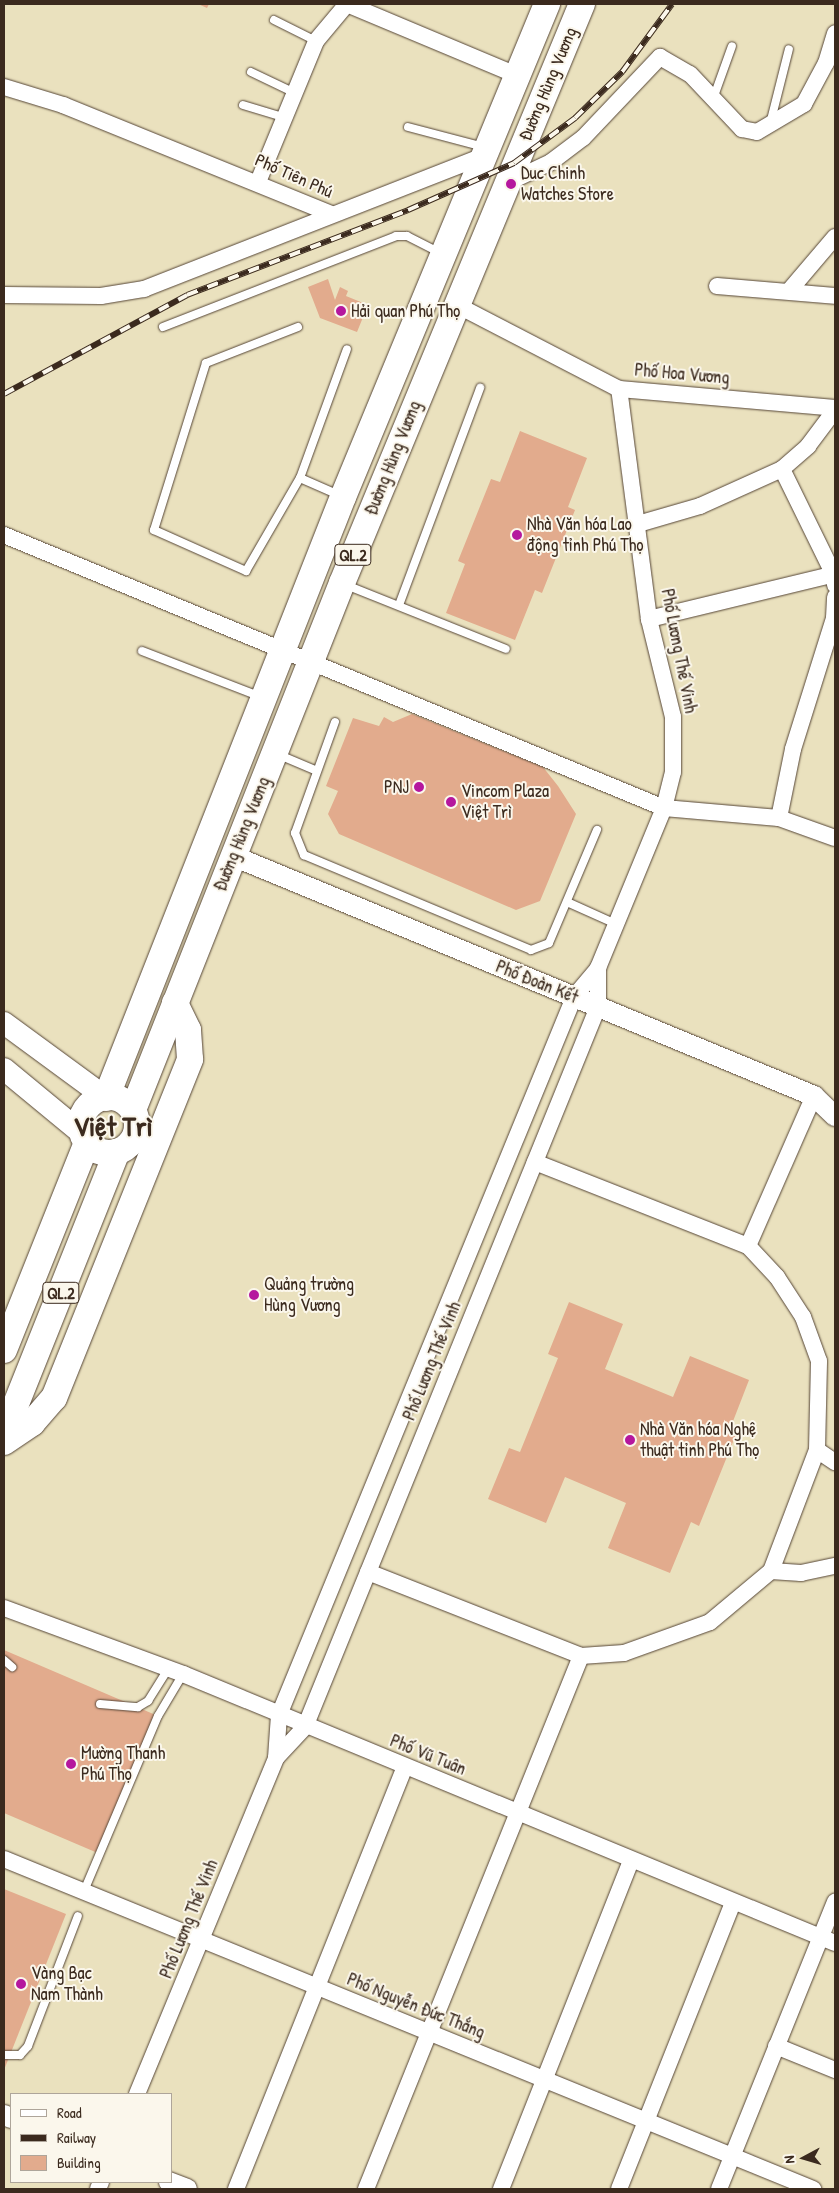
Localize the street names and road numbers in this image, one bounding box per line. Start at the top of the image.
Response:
street label: Đường Hùng Vương [514,24,582,144]
street label: Phố Tiên Phú [252,149,336,203]
street label: Phố Hoa Vương [634,359,730,389]
street label: Đường Hùng Vương [360,398,426,518]
road number: QL.2 [334,542,372,568]
street label: Phố Lương Thế Vinh [656,587,702,715]
street label: Đường Hùng Vương [209,774,275,894]
street label: Phố Đoàn Kết [493,956,581,1008]
road number: QL.2 [42,1280,80,1306]
street label: Phố Lương Thế Vinh [398,1298,466,1424]
street label: Phố Vũ Tuân [387,1730,469,1780]
street label: Phố Lương Thế Vinh [155,1856,223,1982]
street label: Phố Nguyễn Đức Thắng [344,1968,488,2044]

